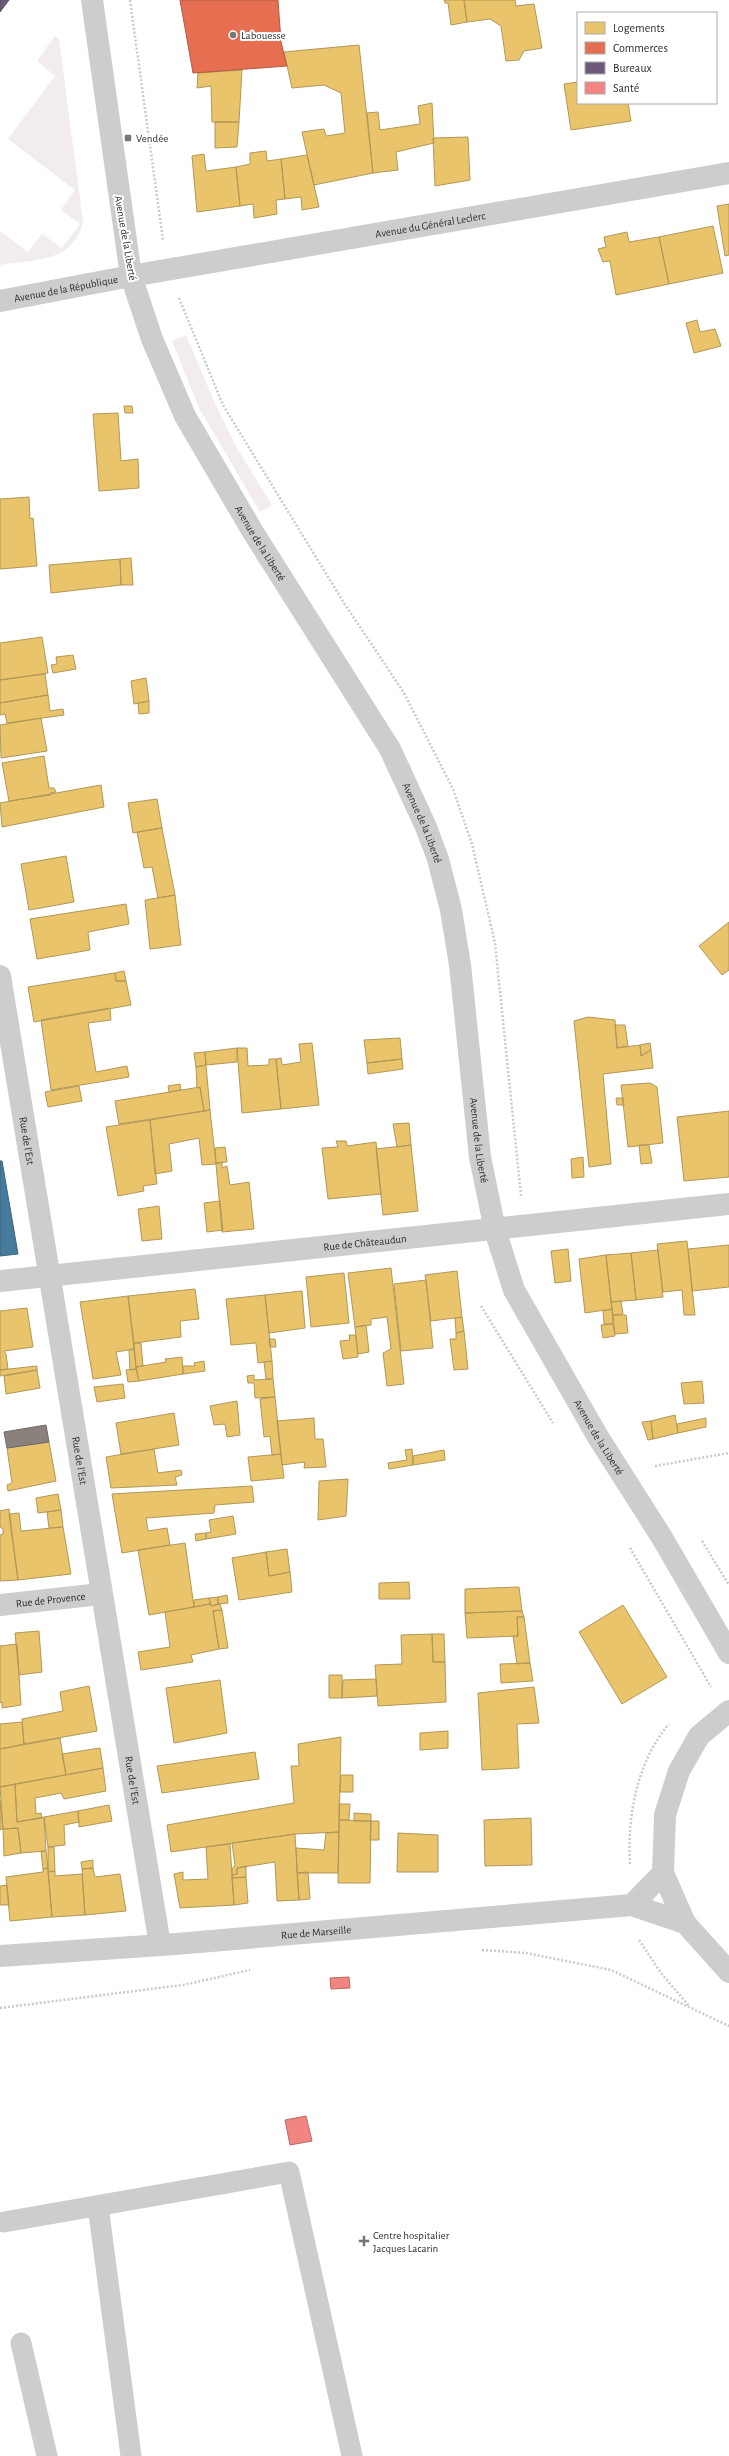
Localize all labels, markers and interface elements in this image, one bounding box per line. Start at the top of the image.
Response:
legend [577,12,717,104]
text: Logements [613,22,665,34]
marker: Labouesse [228,30,238,40]
place label: Labouesse [241,30,286,41]
text: Commerces [613,42,668,54]
text: Bureaux [613,62,652,74]
text: Santé [613,82,639,94]
marker: Vendée [123,133,133,143]
place label: Vendée [136,133,168,144]
street label: Avenue de la Liberté [113,195,138,281]
street label: Avenue du Général Leclerc [374,210,487,240]
street label: Avenue de la République [13,274,119,304]
street label: Avenue de la Liberté [233,504,287,583]
street label: Avenue de la Liberté [400,781,444,864]
street label: Avenue de la Liberté [468,1097,490,1184]
street label: Rue de l'Est [17,1116,36,1166]
street label: Rue de Châteaudun [323,1233,407,1253]
street label: Avenue de la Liberté [572,1398,626,1477]
street label: Rue de l'Est [70,1436,89,1486]
street label: Rue de Provence [15,1591,86,1609]
street label: Rue de l'Est [123,1755,142,1805]
street label: Rue de Marseille [281,1924,352,1941]
place label: Centre hospitalier Jacques Lacarin [373,2230,450,2254]
marker: Centre hospitalier Jacques Lacarin [358,2235,370,2247]

